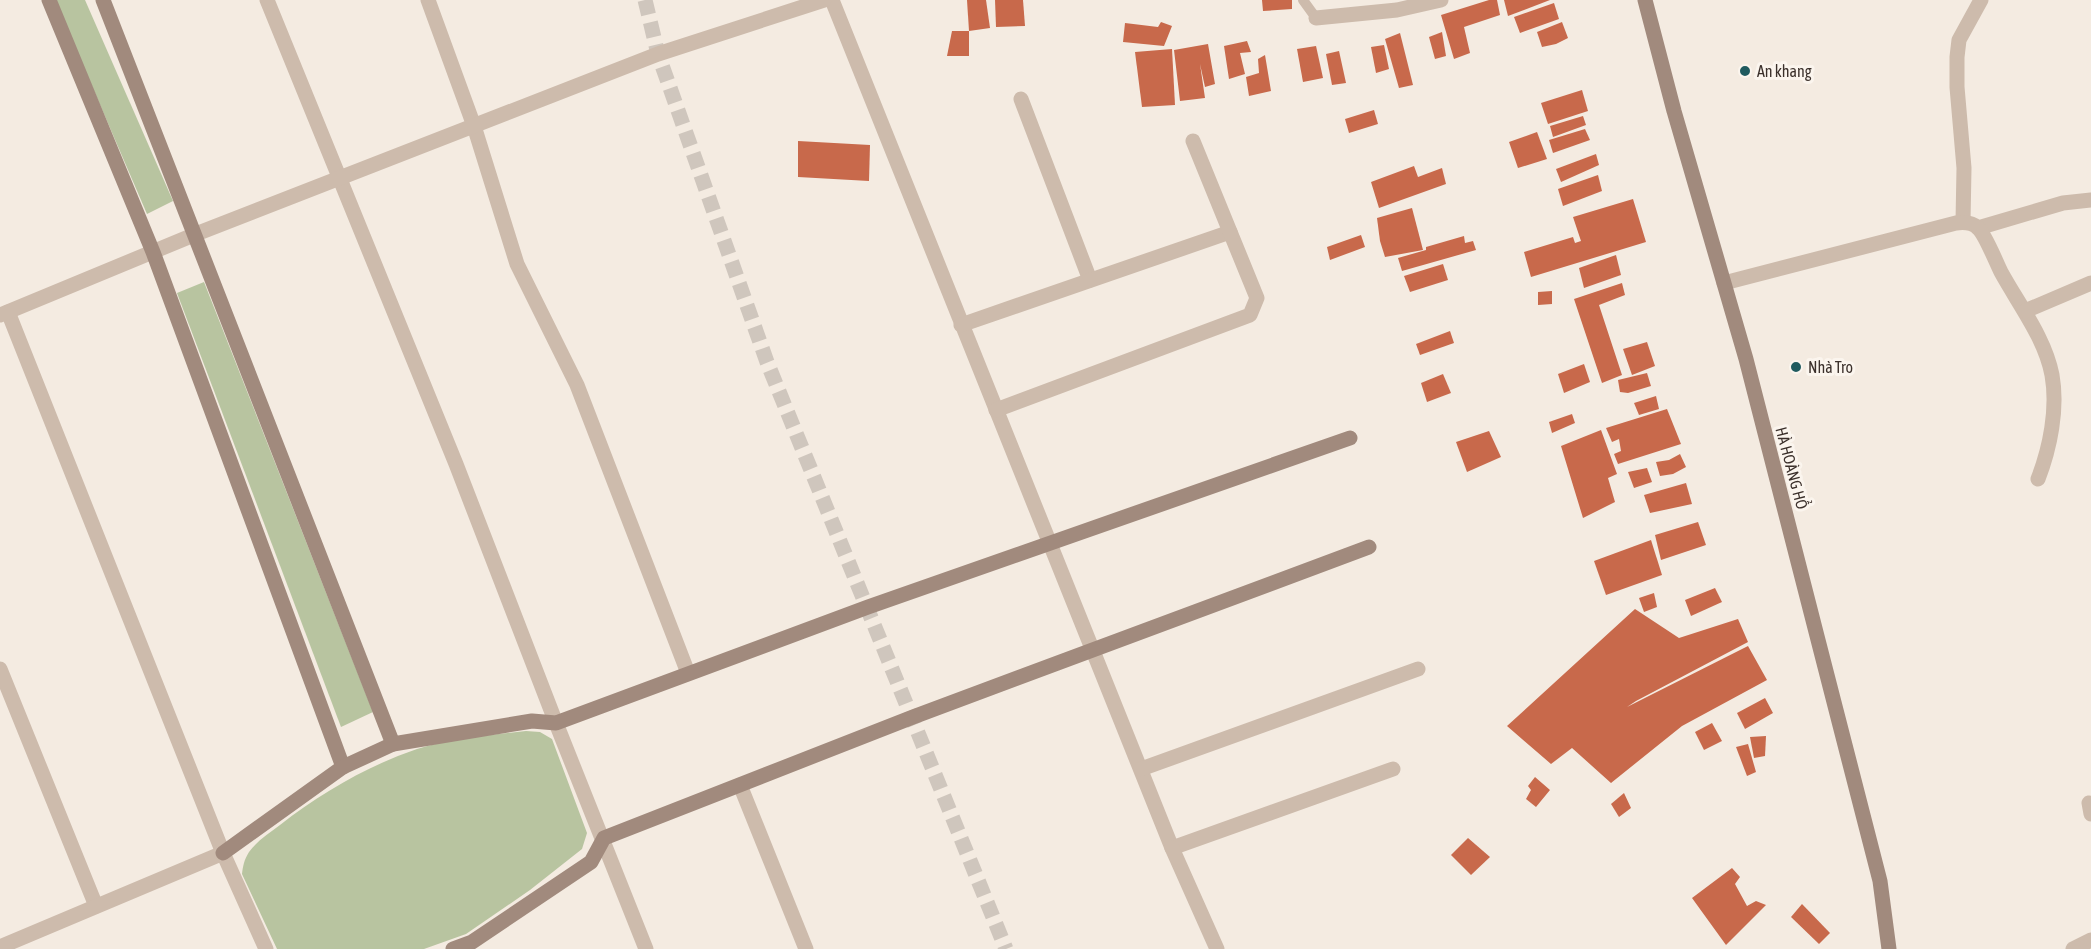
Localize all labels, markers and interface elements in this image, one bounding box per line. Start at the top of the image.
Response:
place label: An khang [1757,62,1812,81]
marker: An khang [1738,64,1752,78]
place label: Nhà Tro [1808,358,1853,376]
marker: Nhà Tro [1789,360,1803,374]
street label: HÀ HOÀNG HỔ [1772,424,1815,511]

